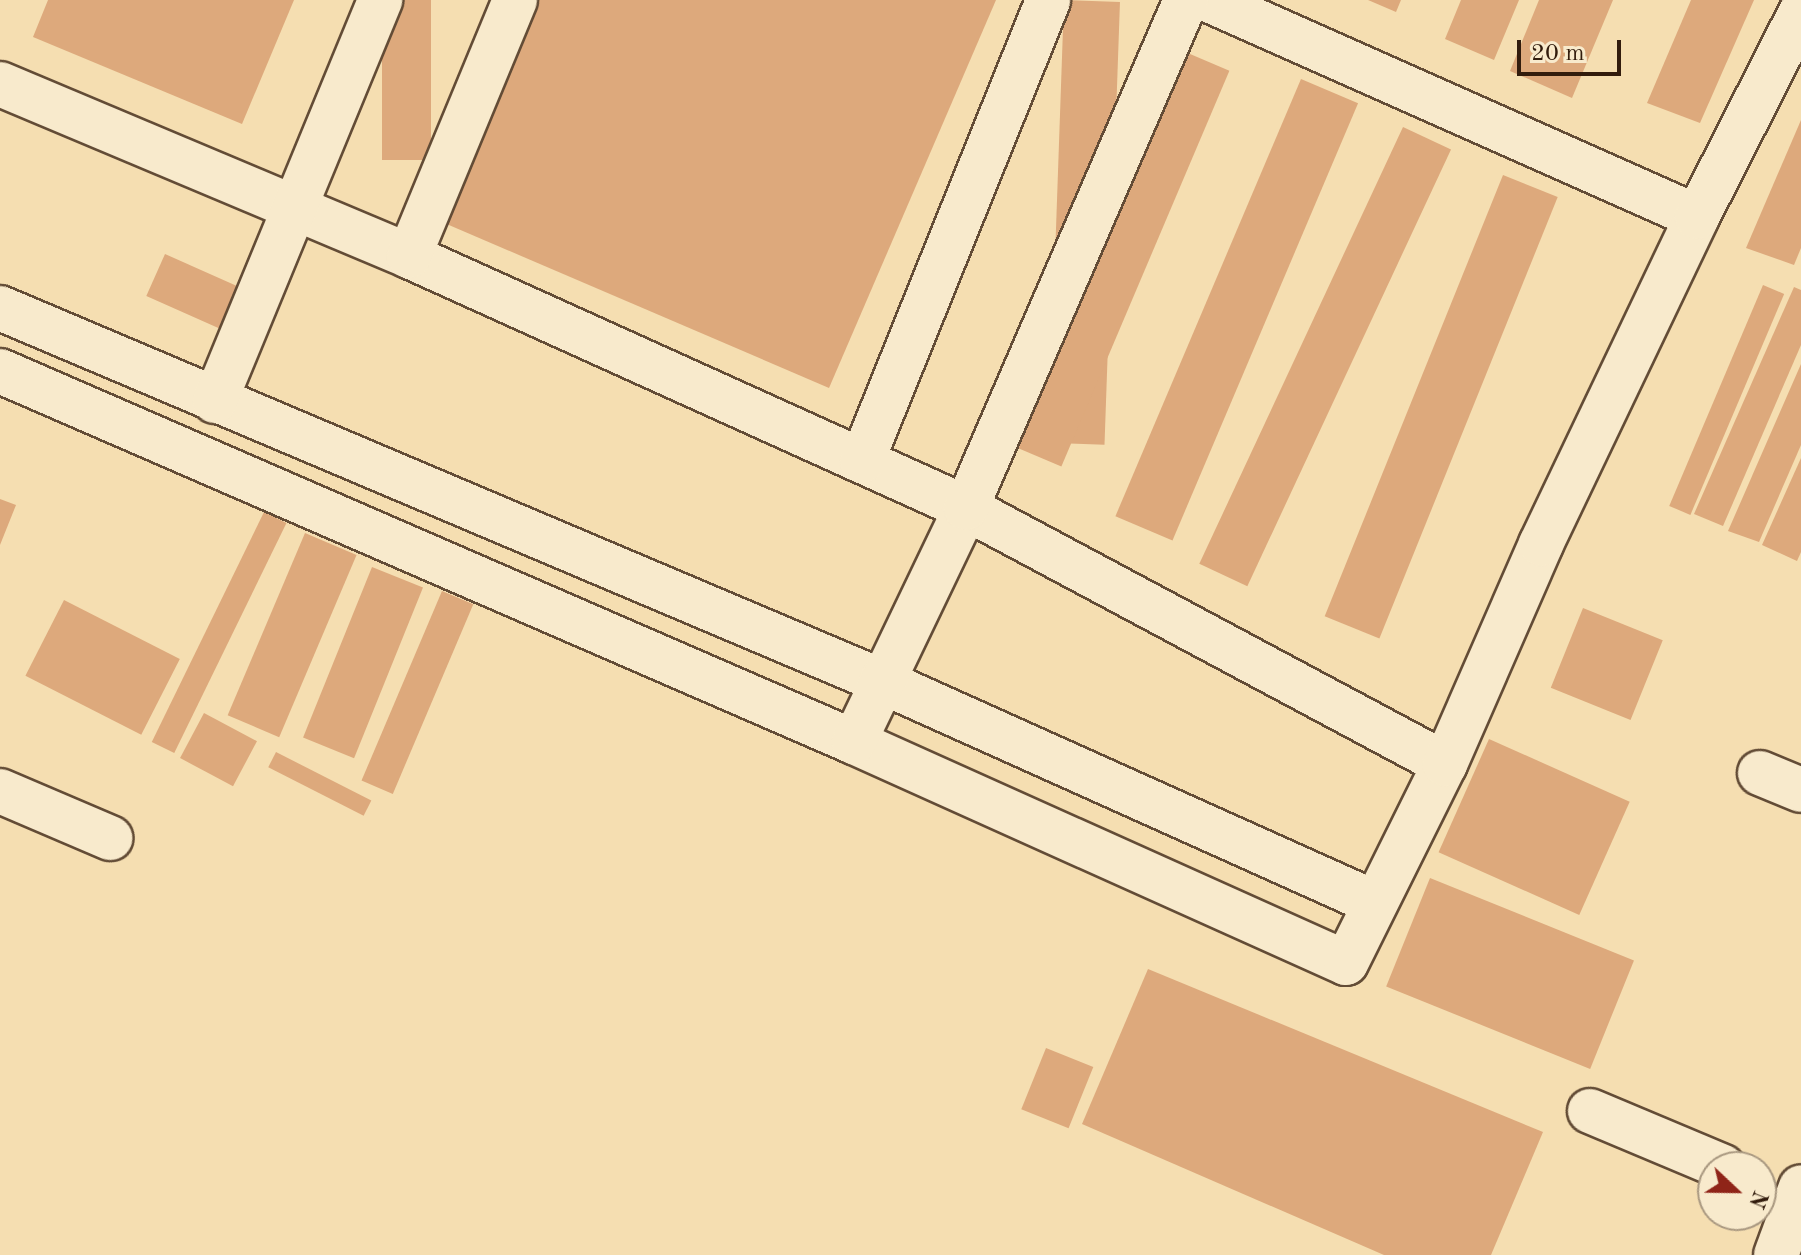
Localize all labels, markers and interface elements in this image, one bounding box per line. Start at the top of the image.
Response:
scale bar [1521,24,1625,74]
text: 20 m [1531,42,1585,66]
north arrow [1697,1151,1777,1231]
text: N [1744,1187,1771,1211]

